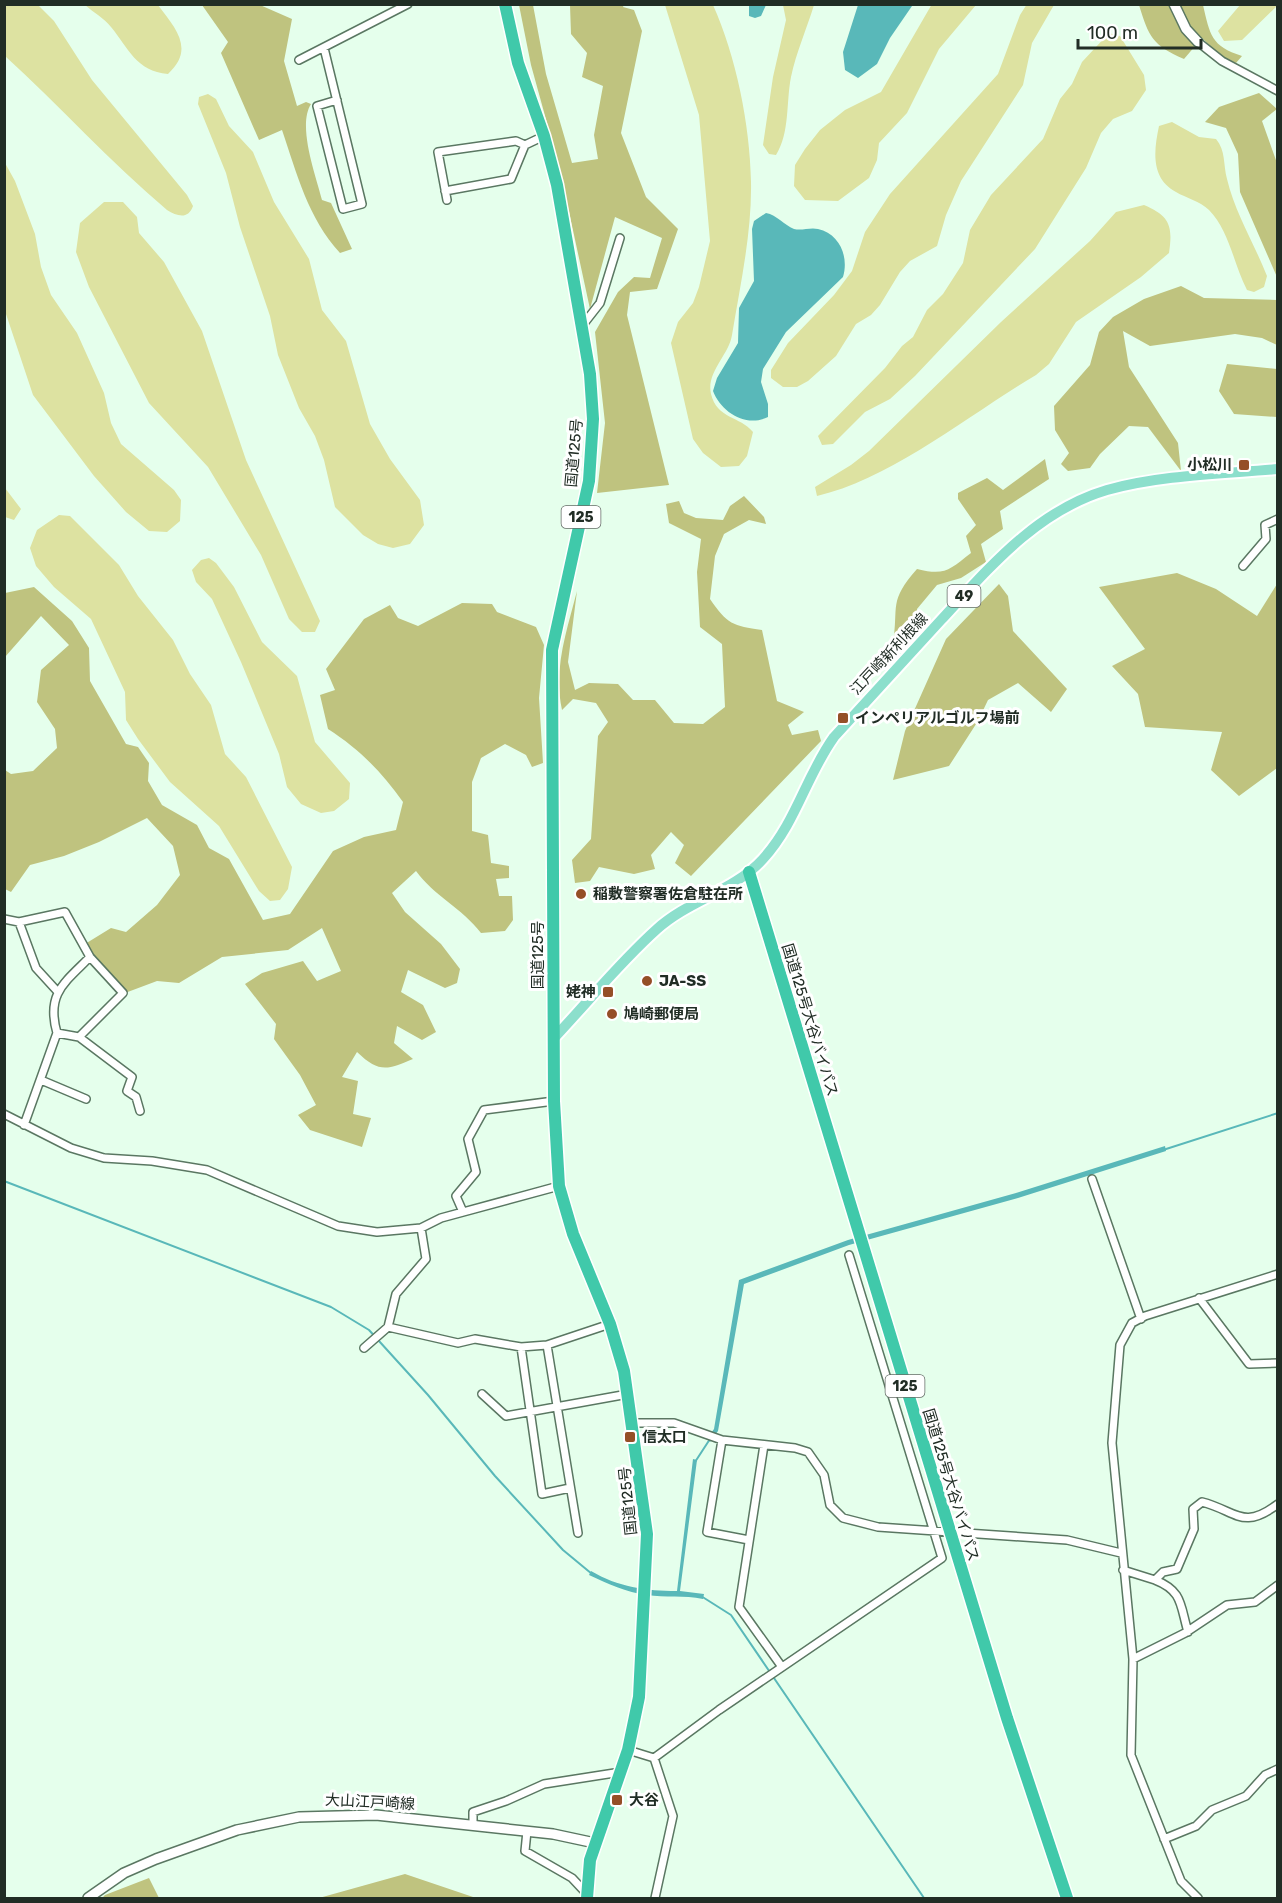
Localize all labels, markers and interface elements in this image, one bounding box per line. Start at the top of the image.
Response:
scale bar [1078,12,1201,50]
text: 100 m [1087,22,1138,44]
street label: 国道125号 [562,418,586,488]
place label: 小松川 [1187,456,1232,474]
marker: 小松川 [1237,458,1251,472]
road number: 125 [562,506,600,528]
road number: 49 [948,585,980,607]
street label: 江戸崎新利根線 [847,609,931,699]
place label: インペリアルゴルフ場前 [855,709,1020,727]
marker: インペリアルゴルフ場前 [836,711,850,725]
place label: 稲敷警察署佐倉駐在所 [593,885,743,903]
marker: 稲敷警察署佐倉駐在所 [574,887,588,901]
street label: 国道125号 [529,920,547,990]
street label: 国道125号大谷バイパス [778,941,842,1099]
place label: JA-SS [659,972,706,990]
marker: JA-SS [640,974,654,988]
place label: 姥神 [566,983,596,1001]
marker: 姥神 [601,985,615,999]
place label: 鳩崎郵便局 [624,1005,699,1023]
marker: 鳩崎郵便局 [605,1007,619,1021]
road number: 125 [886,1375,924,1397]
street label: 国道125号大谷バイパス [919,1406,983,1564]
place label: 信太口 [642,1428,687,1446]
marker: 信太口 [623,1430,637,1444]
street label: 国道125号 [615,1466,641,1536]
street label: 大山江戸崎線 [325,1791,415,1813]
place label: 大谷 [629,1791,659,1809]
marker: 大谷 [610,1793,624,1807]

